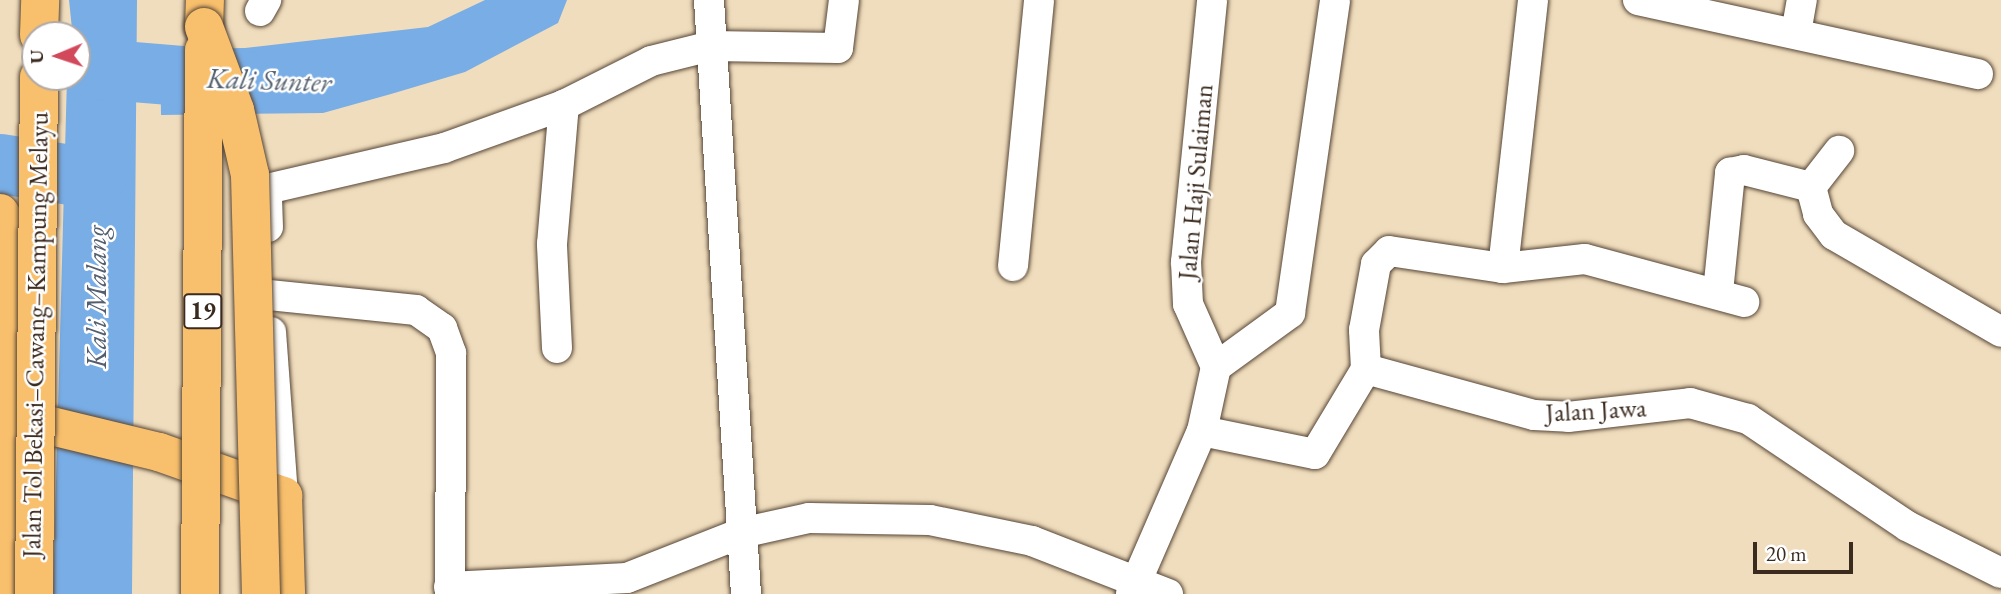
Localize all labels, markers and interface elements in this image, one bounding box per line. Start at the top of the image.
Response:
north arrow [21,21,91,91]
text: U [24,49,49,64]
water label: Kali Sunter [206,61,332,99]
street label: Jalan Haji Sulaiman [1172,83,1220,281]
street label: Jalan Tol Bekasi–Cawang–Kampung Melayu [17,112,55,558]
water label: Kali Malang [79,225,113,369]
road number: 19 [182,290,224,332]
street label: Jalan Jawa [1545,393,1647,429]
scale bar [1756,528,1856,572]
text: 20 m [1766,540,1807,567]

